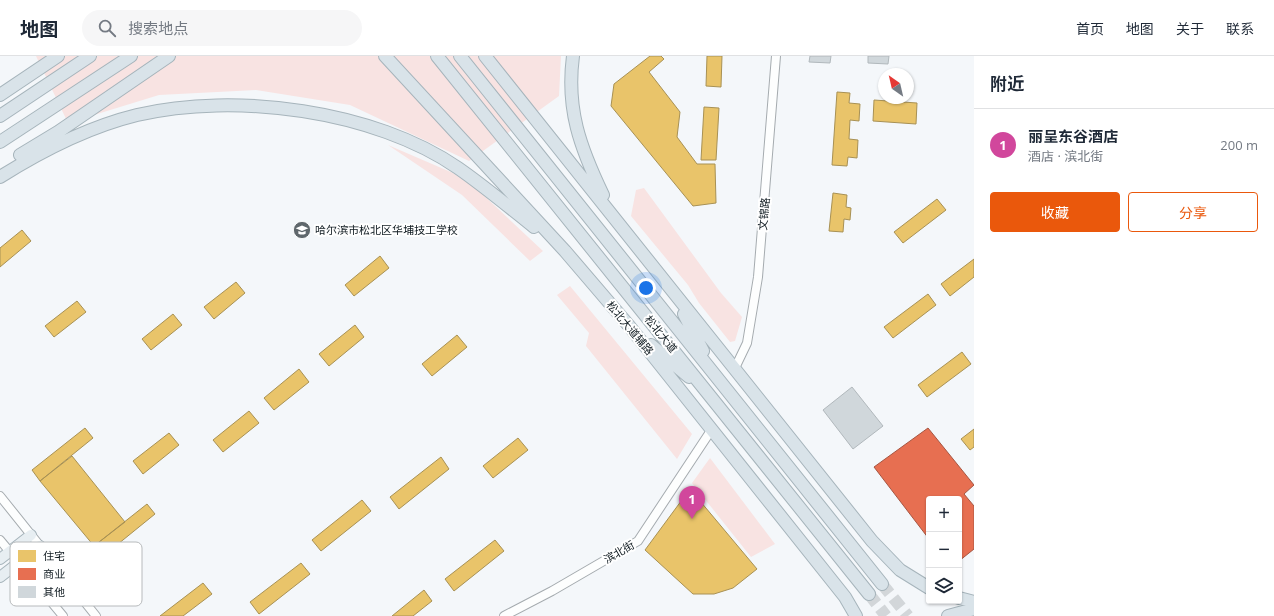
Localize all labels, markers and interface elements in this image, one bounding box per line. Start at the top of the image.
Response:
search box [82,10,362,46]
text: 地图 [20,16,58,42]
icon: search [96,17,118,39]
text: 搜索地点 [128,18,188,38]
text: 首页 [1076,19,1104,38]
text: 地图 [1126,19,1154,38]
text: 关于 [1176,19,1204,38]
text: 联系 [1226,19,1254,38]
north arrow [878,68,914,104]
text: 附近 [990,72,1024,95]
text: 丽呈东谷酒店 [1028,126,1118,146]
text: 1 [999,136,1007,154]
text: 200 m [1220,136,1258,154]
text: 酒店 · 滨北街 [1028,147,1103,165]
button: 收藏 [990,192,1120,232]
button: 分享 [1128,192,1258,232]
street label: 文锦路 [755,197,772,231]
school or university icon: 哈尔滨市松北区华埔技工学校 [292,220,312,240]
place label: 哈尔滨市松北区华埔技工学校 [315,222,458,237]
your location [636,278,656,298]
street label: 松北大道辅路 [603,298,657,358]
street label: 松北大道 [642,312,681,356]
pin: 1 [679,486,705,519]
map controls [926,496,962,604]
button: + [926,496,962,532]
button: − [926,532,962,568]
street label: 滨北街 [601,537,637,566]
legend [10,542,142,606]
text: 住宅 [43,548,65,563]
text: 商业 [43,566,65,581]
button: layers [926,568,962,604]
text: 其他 [43,584,65,599]

